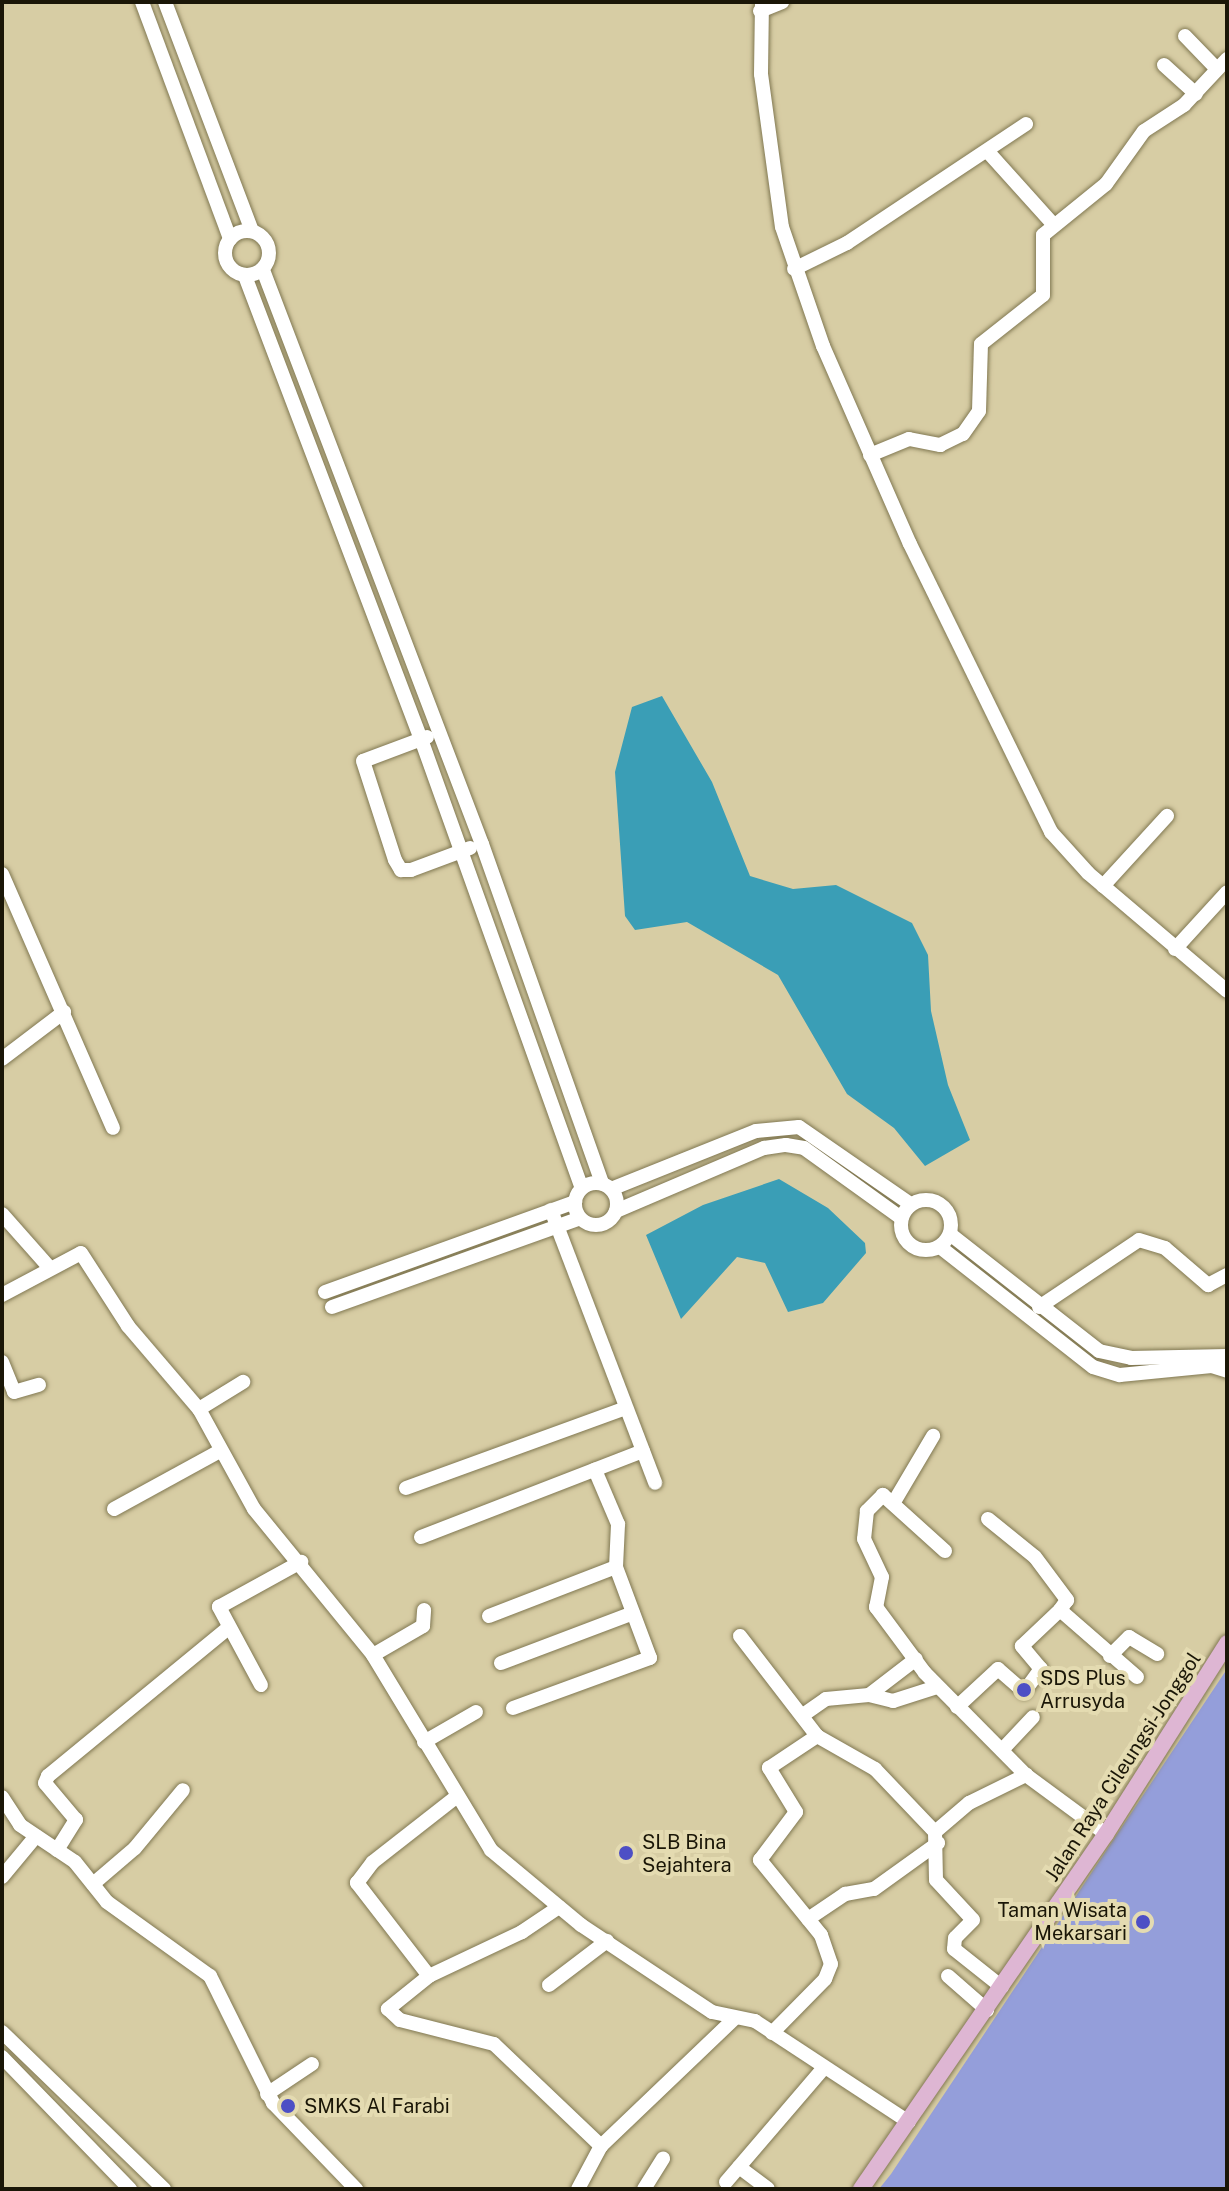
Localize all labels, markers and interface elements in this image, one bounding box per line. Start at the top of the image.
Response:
street label: Jalan Raya Cileungsi-Jonggol [1040,1648,1206,1886]
place label: SDS Plus Arrusyda [1040,1666,1126,1713]
marker: SDS Plus Arrusyda [1015,1681,1033,1699]
place label: SLB Bina Sejahtera [642,1830,731,1877]
marker: SLB Bina Sejahtera [617,1844,635,1862]
place label: Taman Wisata Mekarsari [997,1898,1127,1945]
marker: Taman Wisata Mekarsari [1134,1913,1152,1931]
place label: SMKS Al Farabi [304,2094,450,2118]
marker: SMKS Al Farabi [279,2097,297,2115]

